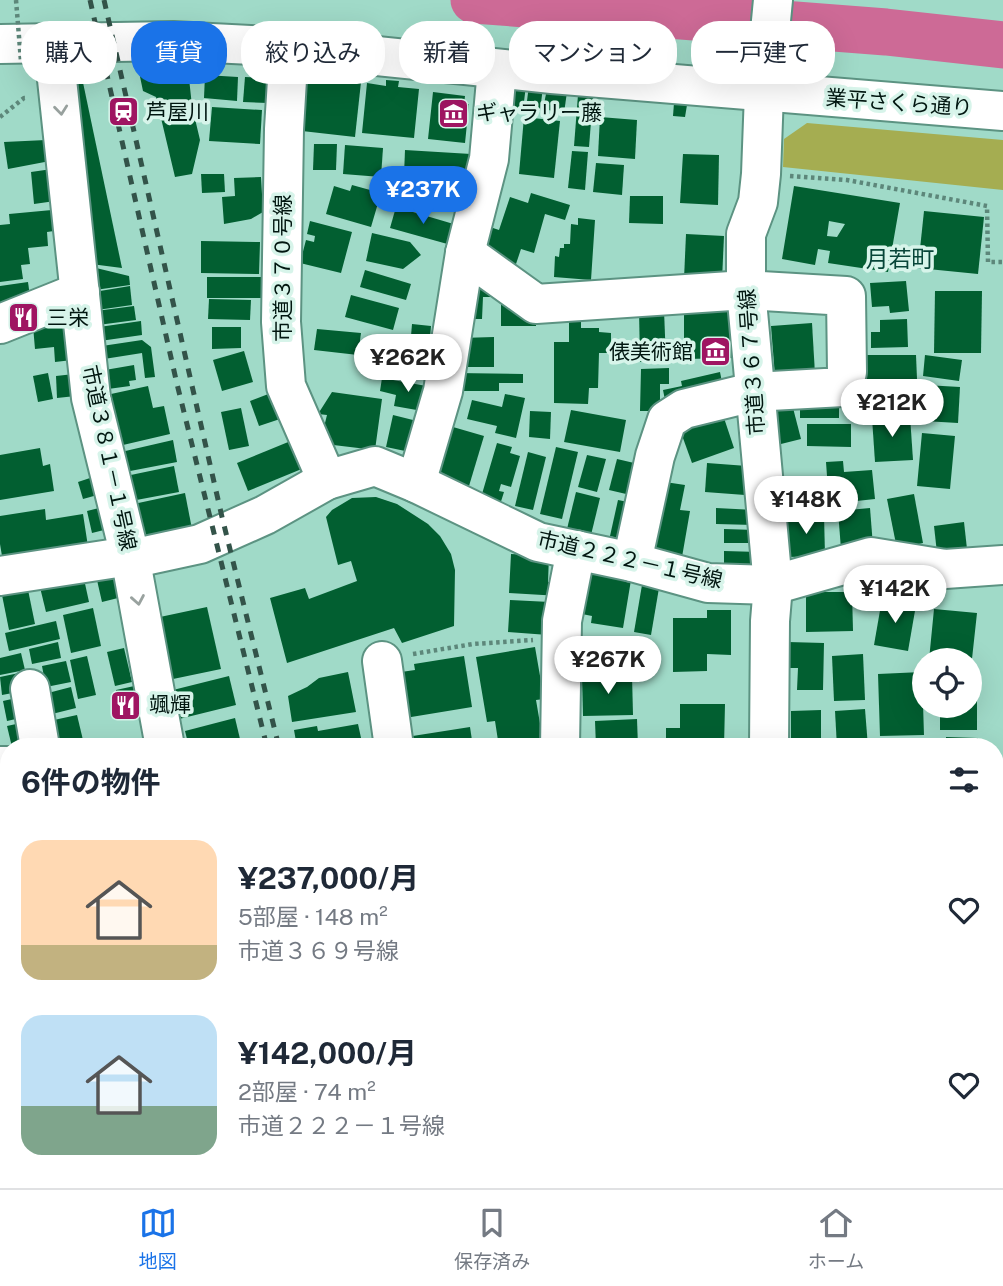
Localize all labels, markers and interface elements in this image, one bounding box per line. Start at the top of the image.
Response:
chip: 購入 [21,21,117,84]
chip: 賃貸 [131,21,227,84]
chip: 絞り込み [241,21,385,84]
chip: 新着 [399,21,495,84]
chip: マンション [509,21,677,84]
chip: 一戸建て [691,21,835,84]
street label: 業平さくら通り [825,85,973,120]
station icon: 芦屋川 [106,95,140,129]
museum icon: ギャラリー藤 [436,96,470,130]
place label: 芦屋川 [146,99,209,124]
place label: ギャラリー藤 [476,100,602,125]
one-way arrow [53,104,68,116]
pin: ¥237K [374,166,472,226]
text: ¥237K [385,175,461,202]
street label: 市道３７０号線 [270,195,295,342]
district label: 月若町 [866,245,935,272]
street label: 市道３６７号線 [734,288,769,436]
restaurant icon: 三栄 [7,301,41,335]
place label: 三栄 [47,305,89,330]
pin: ¥262K [359,334,457,394]
museum icon: 俵美術館 [699,335,733,369]
place label: 俵美術館 [609,339,693,364]
text: ¥262K [370,343,446,370]
street label: 市道３８１－１号線 [78,363,141,553]
pin: ¥212K [843,380,941,439]
text: ¥212K [857,388,927,415]
pin: ¥148K [757,476,855,536]
text: ¥148K [770,485,842,512]
street label: 市道２２２－１号線 [535,526,725,593]
pin: ¥142K [846,566,944,625]
text: ¥142K [859,574,931,601]
one-way arrow [130,594,145,606]
pin: ¥267K [559,636,657,696]
text: ¥267K [570,645,646,672]
map controls [912,648,982,718]
button: locate [912,648,982,718]
restaurant icon: 颯輝 [109,688,143,722]
place label: 颯輝 [149,692,191,717]
icon: filters [945,761,983,799]
text: 6件の物件 [21,764,161,800]
text: ¥237,000/月 [238,860,419,896]
icon: home [77,868,161,952]
icon: heart [945,891,983,929]
text: 5部屋 · 148 m² [238,903,388,930]
text: 市道３６９号線 [238,937,399,964]
text: ¥142,000/月 [238,1035,417,1071]
icon: home [77,1043,161,1127]
icon: heart [945,1066,983,1104]
text: 2部屋 · 74 m² [238,1078,376,1105]
text: 市道２２２－１号線 [238,1112,445,1139]
tab: 地図 [139,1204,177,1273]
tab: 保存済み [454,1204,530,1273]
tab: ホーム [808,1204,864,1273]

